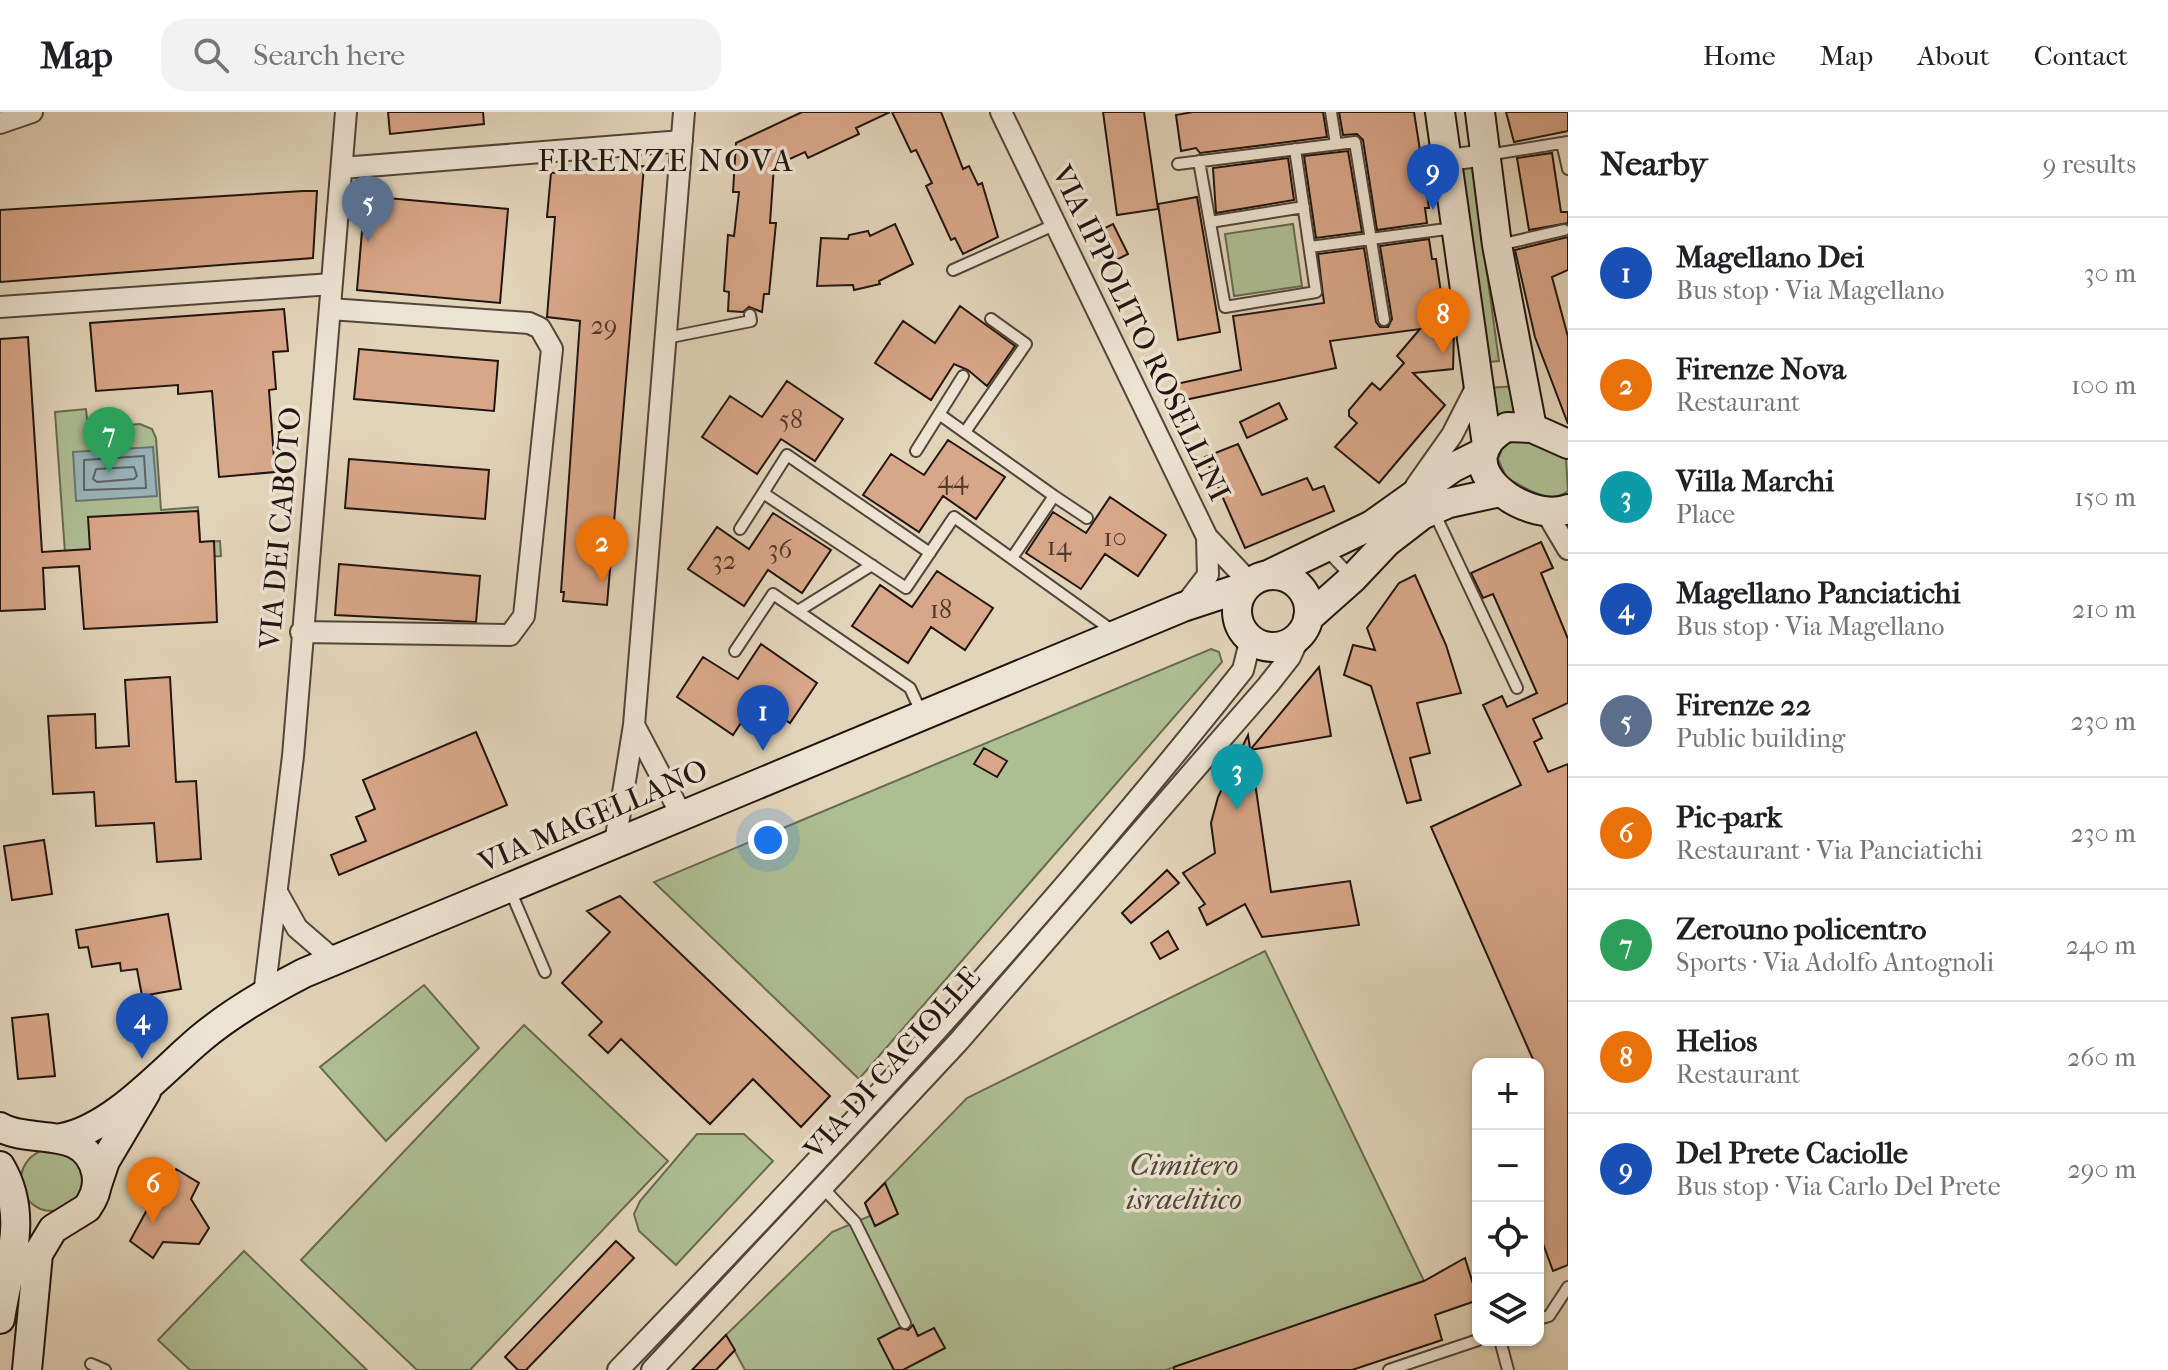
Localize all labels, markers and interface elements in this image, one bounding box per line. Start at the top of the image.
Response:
search box [161,19,721,91]
text: Map [40,33,113,78]
icon: search [189,33,233,77]
text: Search here [253,38,405,73]
text: Home [1703,39,1776,72]
text: Map [1820,39,1873,72]
text: About [1917,39,1990,72]
text: Contact [2034,39,2128,72]
district label: FIRENZE NOVA [538,142,794,179]
pin: 9 [1407,144,1459,210]
text: Nearby [1600,144,1707,184]
text: 9 results [2043,149,2136,180]
street label: VIA IPPOLITO ROSELLINI [1043,159,1237,507]
pin: 5 [342,176,394,242]
text: Magellano Dei [1676,240,1864,275]
text: 1 [1621,258,1631,289]
text: 30 m [2084,258,2136,289]
text: Bus stop · Via Magellano [1676,275,1945,306]
pin: 8 [1417,288,1469,354]
house number: 29 [590,310,618,341]
text: Firenze Nova [1676,352,1846,387]
text: 2 [1619,370,1633,401]
text: 100 m [2071,370,2136,401]
text: Restaurant [1676,387,1800,418]
house number: 58 [779,404,803,435]
street label: VIA DEI CABOTO [252,405,309,652]
pin: 7 [83,407,135,473]
house number: 44 [938,464,969,495]
text: Villa Marchi [1676,464,1834,499]
text: 3 [1621,482,1631,513]
text: 150 m [2074,482,2136,513]
text: Place [1676,499,1735,530]
pin: 2 [576,516,628,582]
house number: 10 [1103,522,1127,553]
house number: 14 [1047,531,1072,562]
house number: 36 [768,534,793,565]
house number: 32 [712,545,736,576]
text: Magellano Panciatichi [1676,576,1961,611]
house number: 18 [930,594,952,625]
text: 4 [1618,594,1634,625]
text: 210 m [2072,594,2136,625]
text: Bus stop · Via Magellano [1676,611,1945,642]
pin: 1 [737,685,789,751]
text: Firenze 22 [1676,688,1811,723]
text: 5 [1620,706,1632,737]
text: 230 m [2070,706,2136,737]
text: Public building [1676,723,1845,754]
pin: 3 [1211,744,1263,810]
street label: VIA MAGELLANO [473,752,713,881]
text: Pic-park [1676,800,1782,835]
text: 6 [1619,818,1633,849]
text: 230 m [2070,818,2136,849]
your location [748,820,788,860]
text: Restaurant · Via Panciatichi [1676,835,1983,866]
text: Zerouno policentro [1676,912,1927,947]
text: 7 [1620,930,1632,961]
text: 240 m [2066,930,2136,961]
text: Sports · Via Adolfo Antognoli [1676,947,1994,978]
street label: VIA DI CACIOLLE [796,960,988,1167]
pin: 4 [116,993,168,1059]
text: Helios [1676,1024,1757,1059]
text: 8 [1619,1042,1633,1073]
text: 260 m [2067,1042,2136,1073]
map controls [1472,1058,1544,1346]
button: + [1472,1058,1544,1130]
text: Restaurant [1676,1059,1800,1090]
button: − [1472,1130,1544,1202]
text: Del Prete Caciolle [1676,1136,1908,1171]
park label: Cimitero israelitico [1126,1148,1242,1217]
text: 9 [1619,1154,1633,1185]
text: 290 m [2067,1154,2136,1185]
pin: 6 [127,1157,179,1223]
text: Bus stop · Via Carlo Del Prete [1676,1171,2001,1202]
button: locate [1472,1202,1544,1274]
button: layers [1472,1274,1544,1346]

